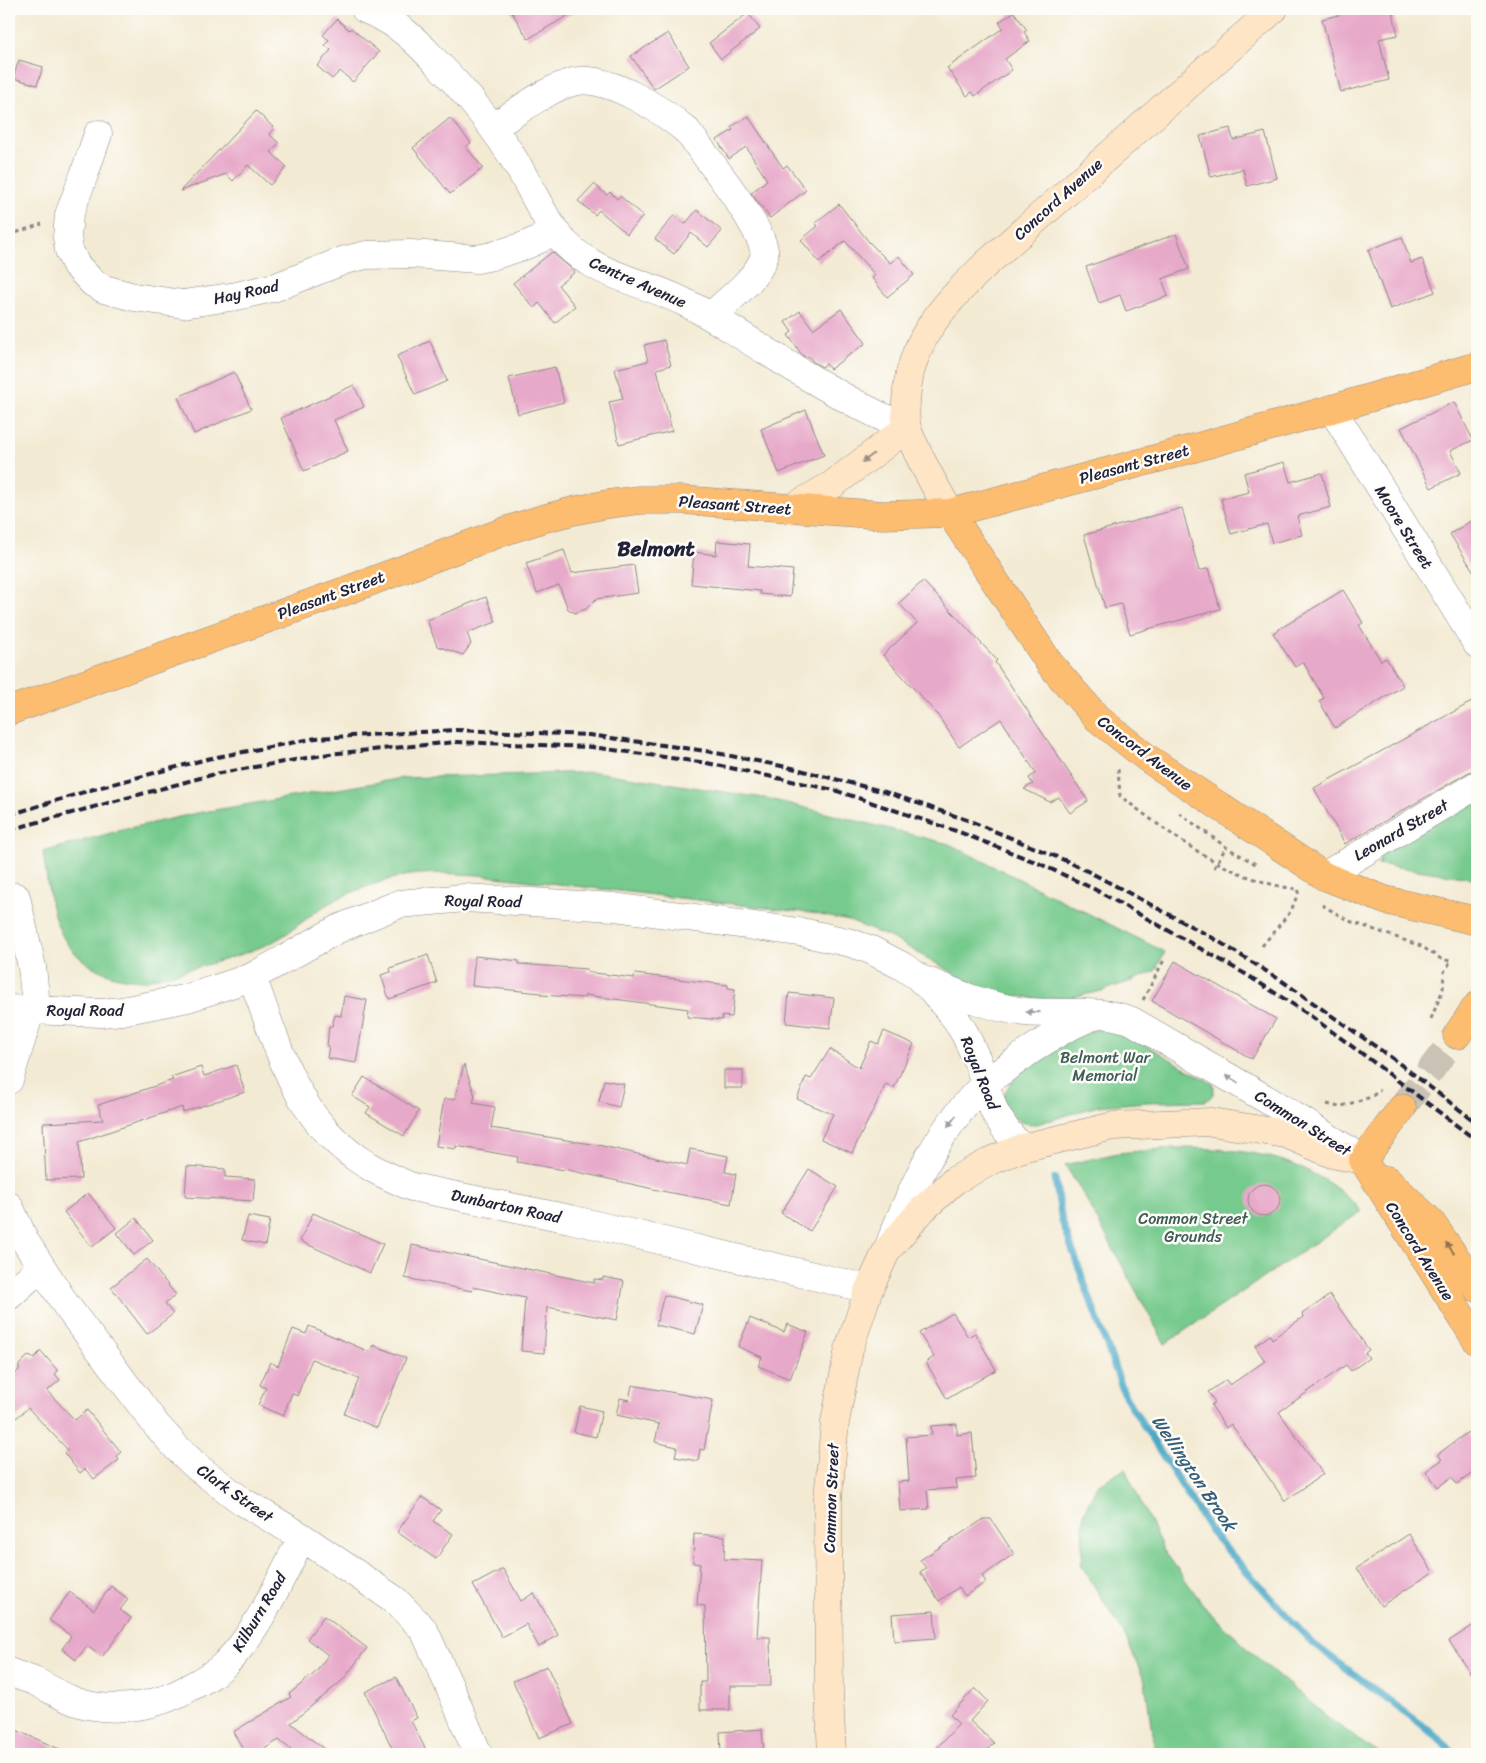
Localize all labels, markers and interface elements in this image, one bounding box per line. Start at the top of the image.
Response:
street label: Concord Avenue [1006,150,1110,248]
street label: Centre Avenue [585,248,691,316]
street label: Hay Road [211,271,283,313]
street label: Pleasant Street [1076,435,1192,493]
one-way arrow [862,452,875,463]
street label: Moore Street [1367,479,1441,575]
street label: Pleasant Street [678,487,792,523]
district label: Belmont [617,530,696,568]
street label: Pleasant Street [273,562,389,628]
street label: Concord Avenue [1091,707,1199,799]
street label: Leonard Street [1348,791,1455,869]
street label: Royal Road [444,886,523,916]
street label: Royal Road [47,996,125,1025]
one-way arrow [1025,1008,1041,1016]
street label: Royal Road [952,1032,1008,1116]
park label: Belmont War Memorial [1060,1043,1151,1090]
one-way arrow [1226,1075,1239,1084]
street label: Common Street [1249,1082,1358,1165]
one-way arrow [946,1114,957,1127]
street label: Dunbarton Road [448,1180,565,1232]
street label: Concord Avenue [1378,1195,1462,1307]
park label: Common Street Grounds [1138,1204,1248,1251]
one-way arrow [1445,1241,1455,1255]
water label: Wellington Brook [1143,1408,1246,1540]
street label: Common Street [815,1442,847,1553]
street label: Clark Street [191,1456,280,1531]
street label: Kilburn Road [224,1565,295,1658]

